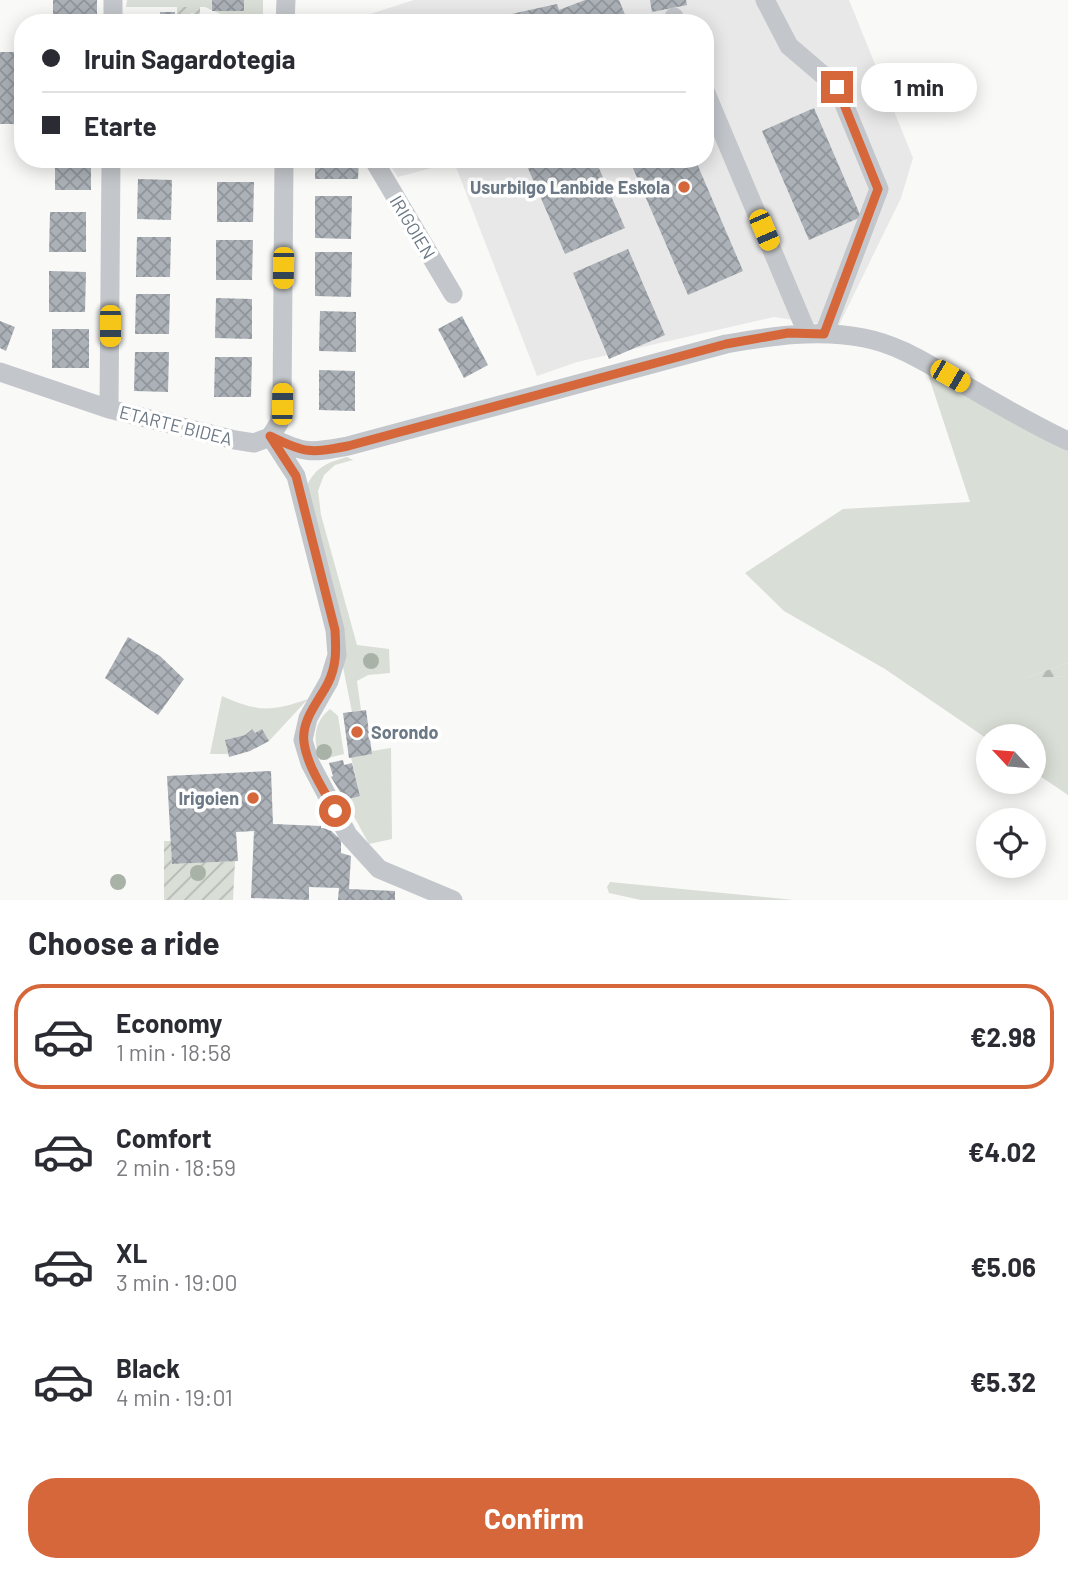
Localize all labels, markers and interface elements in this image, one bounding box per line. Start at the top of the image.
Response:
text: Iruin Sagardotegia [84,43,295,74]
callout: 1 min [862,62,977,112]
route end [821,71,853,103]
text: 1 min [894,73,944,101]
text: Etarte [84,110,157,141]
place label: Usurbilgo Lanbide Eskola [470,176,670,198]
marker: Usurbilgo Lanbide Eskola [676,179,692,195]
street label: IRIGOIEN [385,191,441,263]
car [747,207,782,253]
car [273,247,294,289]
car [100,305,121,347]
car [927,356,974,396]
car [272,383,293,425]
street label: ETARTE BIDEA [117,400,235,450]
place label: Sorondo [371,721,438,743]
marker: Sorondo [349,724,365,740]
north arrow [976,724,1046,794]
map controls [976,724,1046,878]
place label: Irigoien [178,787,239,809]
marker: Irigoien [245,790,261,806]
route start [319,795,351,827]
button: locate [976,808,1046,878]
text: Choose a ride [28,923,220,961]
icon: car [32,1005,95,1068]
text: Economy [116,1007,222,1038]
text: €2.98 [970,1021,1036,1052]
text: 1 min · 18:58 [116,1038,232,1066]
icon: car [32,1120,95,1183]
text: Comfort [116,1122,212,1153]
text: €4.02 [968,1136,1036,1167]
text: 2 min · 18:59 [116,1153,236,1181]
icon: car [32,1235,95,1298]
text: XL [116,1237,147,1268]
text: €5.06 [970,1251,1036,1282]
text: 3 min · 19:00 [116,1268,238,1296]
icon: car [32,1350,95,1413]
text: Black [116,1352,180,1383]
text: €5.32 [970,1366,1036,1397]
text: 4 min · 19:01 [116,1383,233,1411]
button: Confirm [28,1478,1040,1558]

